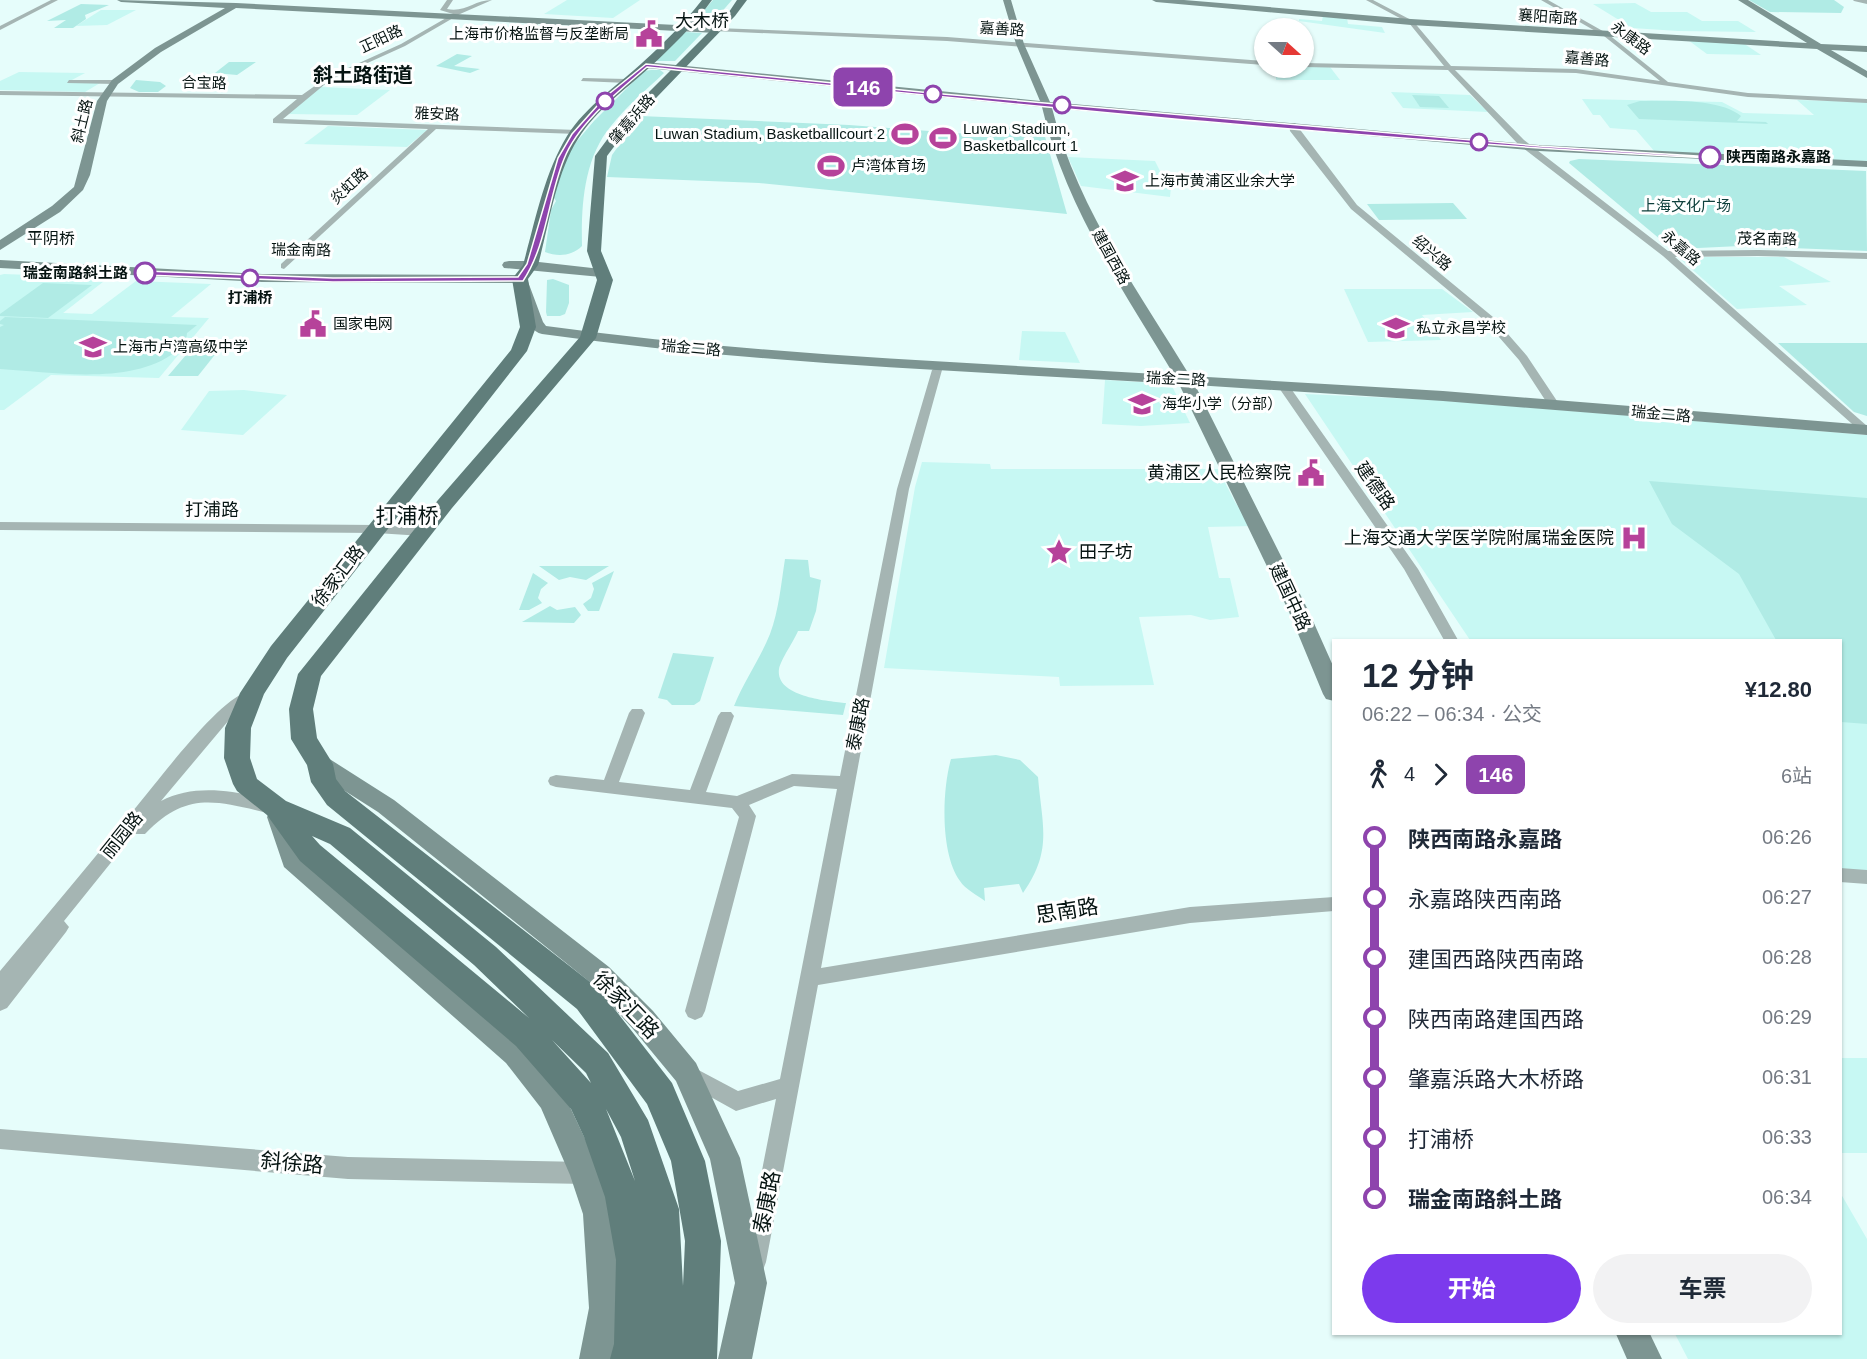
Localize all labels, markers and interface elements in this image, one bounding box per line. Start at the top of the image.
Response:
street label: 襄阳南路 [1518,6,1579,27]
district label: 大木桥 [675,11,729,31]
street label: 永康路 [1608,17,1654,58]
street label: 嘉善路 [979,18,1025,39]
north arrow [1254,18,1314,78]
map controls [1254,18,1314,78]
public building icon: 上海市价格监督与反垄断局 [634,19,664,49]
street label: 正阳路 [357,21,405,56]
place label: 上海市价格监督与反垄断局 [449,25,629,42]
street label: 嘉善路 [1564,48,1610,69]
district label: 斜土路街道 [313,64,413,86]
line badge: 146 [828,68,898,106]
street label: 合宝路 [181,74,227,91]
text: 146 [845,76,881,99]
unlabelled marker [924,85,942,103]
street label: 肇嘉浜路 [606,90,658,147]
unlabelled marker [596,92,614,110]
unlabelled marker [1053,96,1071,114]
street label: 斜土路 [68,97,95,145]
street label: 雅安路 [414,104,460,123]
sports icon: Luwan Stadium, Basketballlcourt 2 [890,119,920,149]
place label: Luwan Stadium, Basketballcourt 1 [963,120,1078,154]
sports icon: Luwan Stadium, Basketballcourt 1 [928,123,958,153]
place label: Luwan Stadium, Basketballlcourt 2 [655,125,885,142]
unlabelled marker [1470,133,1488,151]
marker: 陕西南路永嘉路 [1699,146,1721,168]
place label: 陕西南路永嘉路 [1726,148,1831,165]
sports icon: 卢湾体育场 [816,151,846,181]
place label: 卢湾体育场 [851,157,926,174]
street label: 炎虹路 [326,164,371,207]
school or university icon: 上海市黄浦区业余大学 [1110,166,1140,196]
place label: 上海市黄浦区业余大学 [1145,172,1295,189]
park label: 上海文化广场 [1641,197,1731,214]
street label: 建国西路 [1089,226,1133,287]
street label: 永嘉路 [1659,227,1704,269]
street label: 茂名南路 [1737,229,1797,248]
district label: 平阴桥 [27,230,75,247]
street label: 绍兴路 [1410,232,1455,274]
street label: 瑞金南路 [271,240,331,259]
marker: 瑞金南路斜土路 [134,262,156,284]
place label: 瑞金南路斜土路 [23,264,128,281]
marker: 打浦桥 [241,269,259,287]
place label: 打浦桥 [227,289,273,306]
public building icon: 国家电网 [298,309,328,339]
school or university icon: 私立永昌学校 [1381,313,1411,343]
place label: 国家电网 [333,315,393,332]
place label: 私立永昌学校 [1416,319,1506,336]
school or university icon: 上海市卢湾高级中学 [78,332,108,362]
street label: 瑞金二路 [660,336,722,359]
place label: 上海市卢湾高级中学 [113,338,248,355]
street label: 瑞金二路 [1146,368,1206,389]
school or university icon: 海华小学（分部） [1127,389,1157,419]
place label: 海华小学（分部） [1162,395,1282,412]
street label: 瑞金二路 [1630,402,1692,425]
public building icon: 黄浦区人民检察院 [1296,458,1326,488]
street label: 建德路 [1351,458,1399,514]
place label: 黄浦区人民检察院 [1147,463,1291,483]
street label: 打浦路 [185,500,239,520]
district label: 打浦桥 [376,504,439,527]
hospital icon: 上海交通大学医学院附属瑞金医院 [1619,523,1649,553]
place label: 上海交通大学医学院附属瑞金医院 [1344,528,1614,548]
place icon: 田子坊 [1044,537,1074,567]
street label: 徐家汇路 [308,541,368,611]
place label: 田子坊 [1079,542,1133,562]
street label: 建国中路 [1266,560,1314,634]
text: 12 分钟 [1362,657,1474,694]
text: ¥12.80 [1745,677,1812,702]
street label: 泰康路 [843,696,873,752]
text: 06:22 – 06:34 · 公交 [1362,703,1542,725]
icon: walk [1362,758,1395,791]
icon: forward [1424,758,1457,791]
text: 4 [1404,763,1415,785]
text: 146 [1478,763,1513,786]
text: 6站 [1781,765,1812,787]
street label: 丽园路 [97,808,147,862]
text: 06:26 [1762,826,1812,848]
text: 陕西南路永嘉路 [1408,827,1562,852]
text: 06:27 [1762,886,1812,908]
text: 永嘉路陕西南路 [1408,887,1562,912]
street label: 思南路 [1034,894,1100,927]
text: 06:28 [1762,946,1812,968]
text: 建国西路陕西南路 [1408,947,1584,972]
street label: 徐家汇路 [589,966,664,1043]
text: 06:29 [1762,1006,1812,1028]
text: 陕西南路建国西路 [1408,1007,1584,1032]
text: 06:31 [1762,1066,1812,1088]
text: 肇嘉浜路大木桥路 [1408,1067,1584,1092]
text: 06:33 [1762,1126,1812,1148]
text: 打浦桥 [1408,1127,1474,1152]
street label: 斜徐路 [260,1148,324,1177]
street label: 泰康路 [749,1169,784,1235]
text: 06:34 [1762,1186,1812,1208]
text: 瑞金南路斜土路 [1408,1187,1562,1212]
button: 开始 [1362,1254,1581,1323]
button: 车票 [1593,1254,1812,1323]

